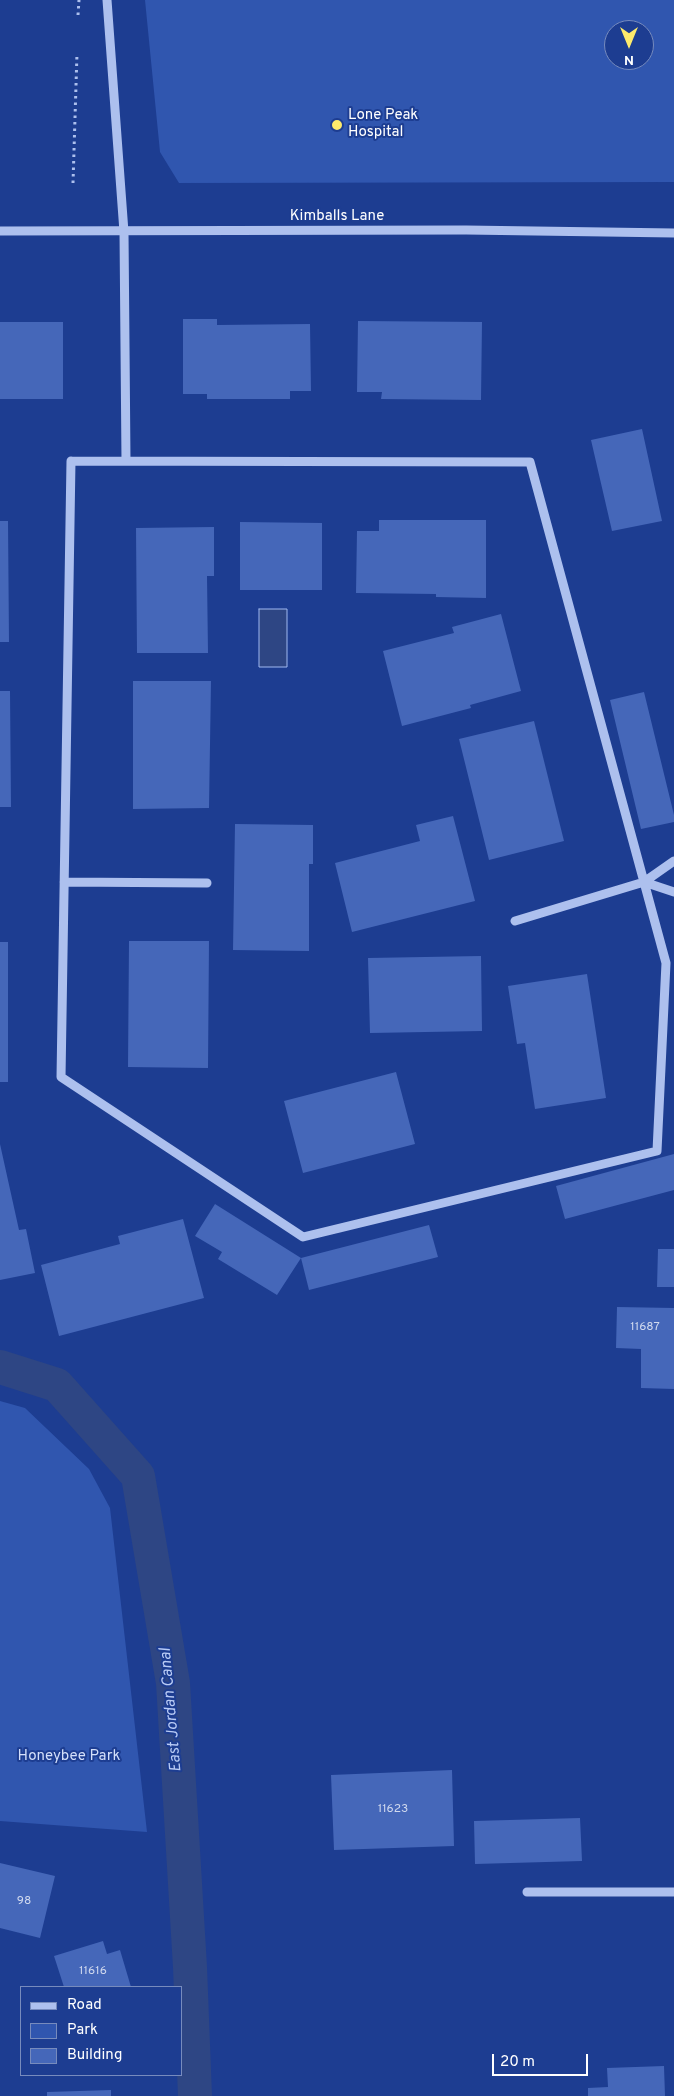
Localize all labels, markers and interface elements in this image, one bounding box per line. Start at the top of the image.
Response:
north arrow [604,20,654,70]
text: N [624,51,634,68]
place label: Lone Peak Hospital [348,107,418,142]
marker: Lone Peak Hospital [330,118,344,132]
street label: Kimballs Lane [290,208,384,226]
house number: 11687 [630,1321,660,1335]
water label: East Jordan Canal [157,1647,187,1773]
park label: Honeybee Park [18,1748,120,1766]
house number: 11623 [378,1803,408,1817]
house number: 98 [17,1895,31,1909]
house number: 11616 [79,1965,107,1979]
legend [20,1986,182,2076]
text: Road [67,1996,102,2015]
text: Park [67,2021,98,2040]
scale bar [494,2044,590,2076]
text: Building [67,2046,122,2065]
text: 20 m [500,2053,535,2072]

